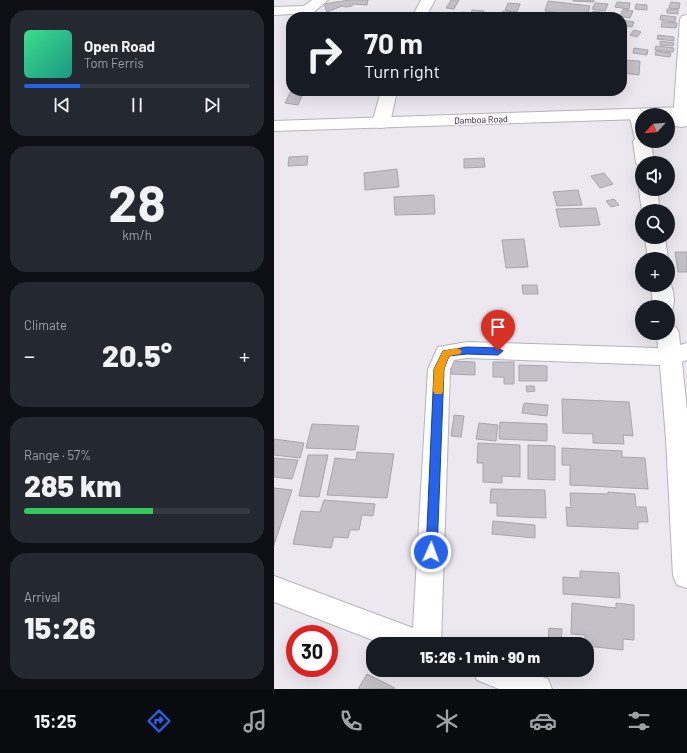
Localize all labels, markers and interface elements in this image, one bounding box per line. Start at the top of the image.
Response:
text: 70 m [364,26,423,60]
icon: right [298,28,350,80]
text: Open Road [84,37,155,55]
text: Tom Ferris [84,55,144,71]
text: Turn right [364,60,440,82]
icon: previous [51,94,73,116]
icon: pause [126,94,148,116]
icon: next [201,94,223,116]
north arrow [635,108,675,148]
map controls [635,108,675,340]
street label: Damboa Road [454,113,508,126]
button: sound [635,156,675,196]
text: 28 [108,170,166,232]
button: search [635,204,675,244]
text: km/h [122,227,152,243]
button: + [635,252,675,292]
button: − [635,300,675,340]
pin [481,310,515,351]
icon: arrive [487,316,509,338]
text: Climate [24,317,67,333]
text: 20.5° [102,337,172,373]
text: − [24,342,35,368]
text: + [239,342,250,368]
text: Range · 57% [24,447,91,463]
text: 285 km [24,467,121,503]
position arrow [410,531,452,573]
text: Arrival [24,589,60,605]
text: 15:26 [24,609,96,645]
speed limit sign: 30 [286,625,338,677]
text: 15:26 · 1 min · 90 m [420,648,540,666]
icon: directions [145,707,173,735]
icon: music [241,707,269,735]
icon: phone [337,707,365,735]
icon: climate [433,707,461,735]
icon: car [529,707,557,735]
icon: filters [625,707,653,735]
text: 15:25 [34,710,76,732]

